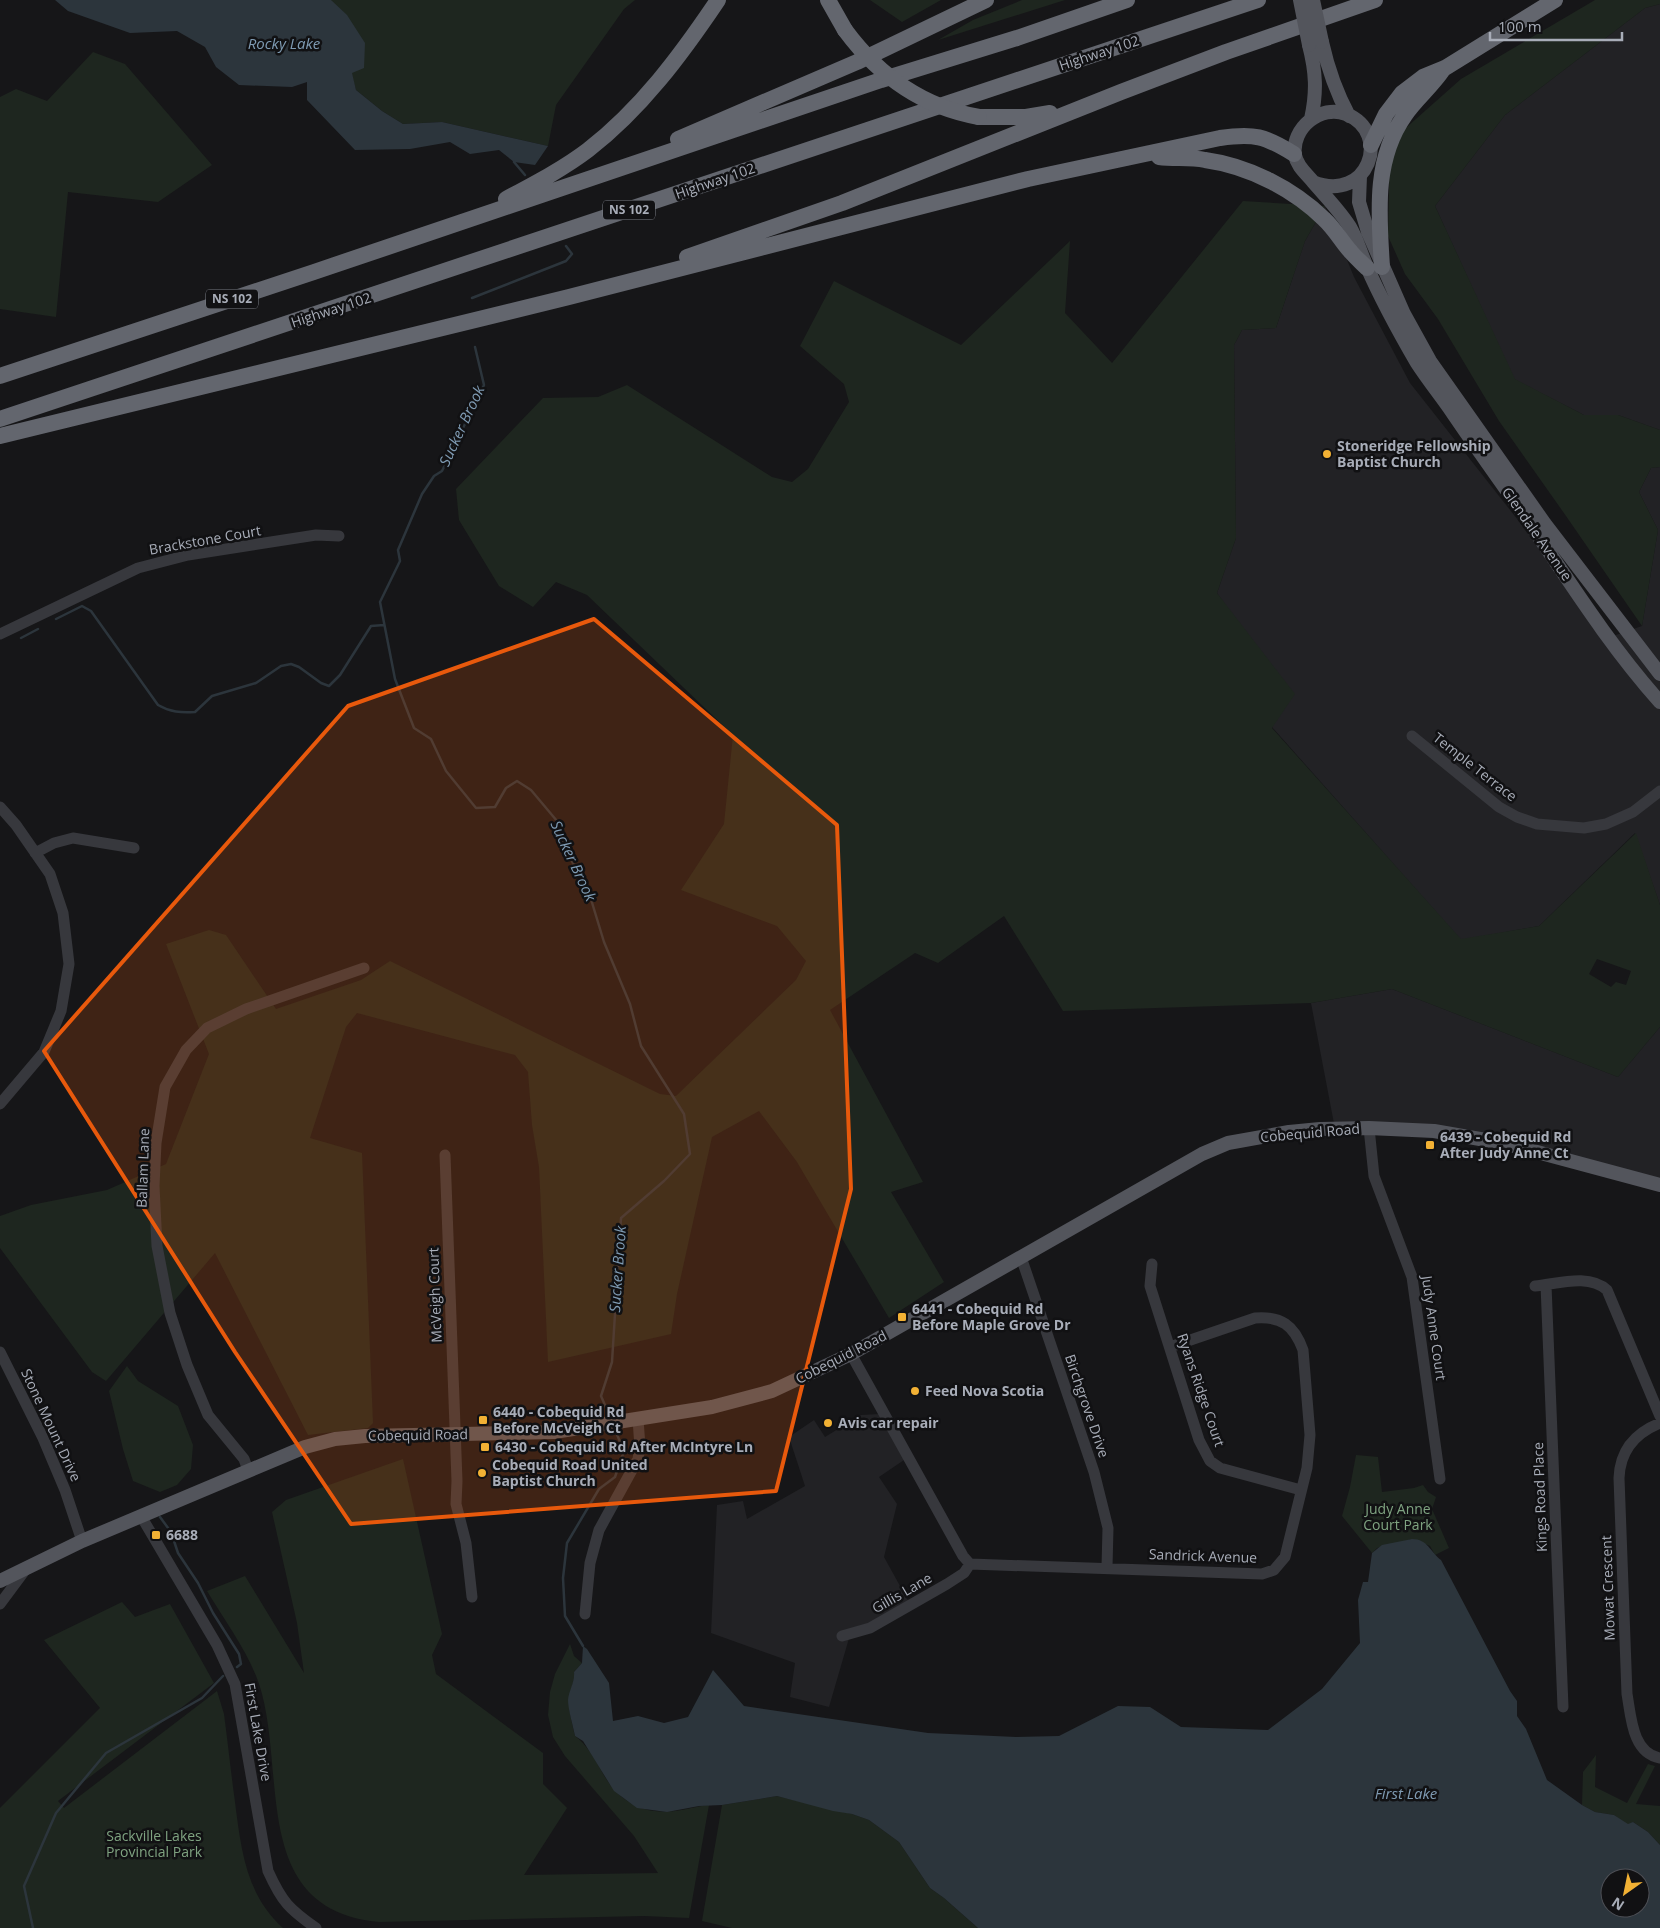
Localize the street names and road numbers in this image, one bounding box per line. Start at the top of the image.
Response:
street label: Highway 102 [1056,31,1141,74]
street label: Highway 102 [672,158,757,203]
road number: NS 102 [603,200,655,220]
street label: Highway 102 [288,288,373,331]
road number: NS 102 [206,290,258,308]
street label: Glendale Avenue [1498,483,1577,584]
street label: Brackstone Court [147,520,262,559]
street label: Temple Terrace [1429,728,1521,805]
street label: Cobequid Road [1259,1119,1361,1146]
street label: Ballam Lane [132,1128,153,1208]
street label: McVeigh Court [423,1247,446,1343]
street label: Judy Anne Court [1417,1272,1451,1382]
street label: Cobequid Road [792,1325,890,1388]
street label: Ryans Ridge Court [1173,1331,1230,1449]
street label: Birchgrove Drive [1061,1352,1114,1460]
street label: Stone Mount Drive [17,1365,86,1484]
street label: Cobequid Road [368,1424,468,1445]
street label: Kings Road Place [1528,1442,1551,1552]
street label: Mowat Crescent [1596,1535,1619,1641]
street label: Sandrick Avenue [1149,1544,1258,1567]
street label: Gillis Lane [868,1568,935,1617]
street label: First Lake Drive [240,1681,277,1783]

